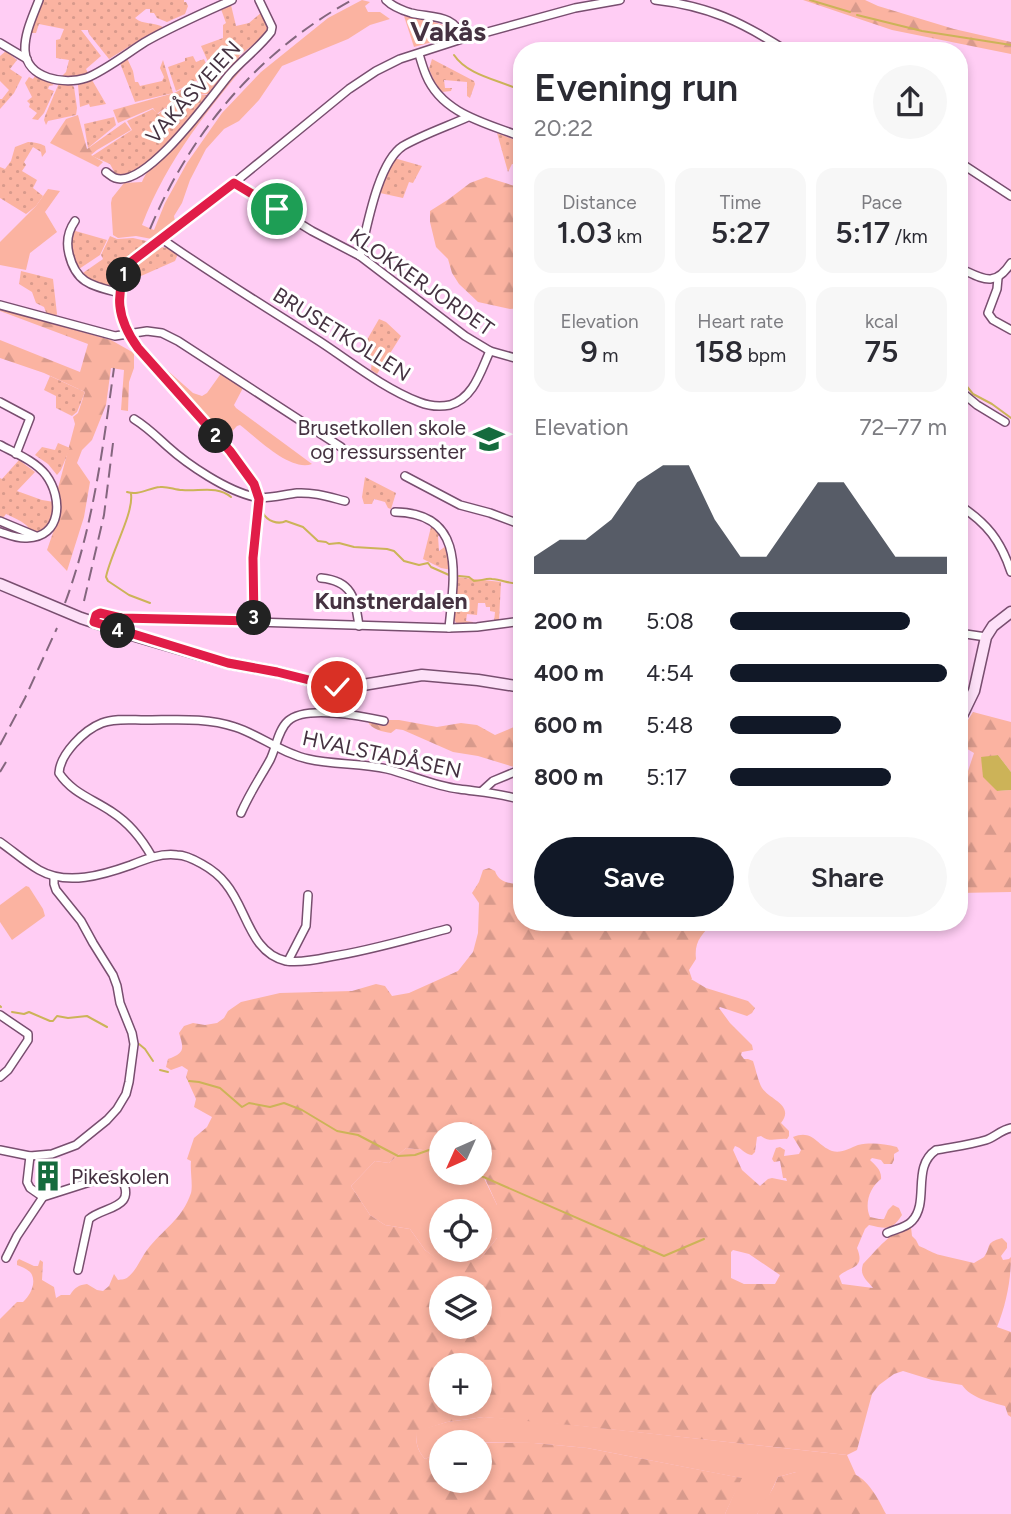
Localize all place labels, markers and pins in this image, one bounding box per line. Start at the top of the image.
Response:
pin [247,179,307,239]
pin: 1 [106,258,142,292]
place label: Brusetkollen skole og ressurssenter [297,415,466,464]
pin: 2 [198,418,234,453]
school or university icon: Brusetkollen skole og ressurssenter [472,422,506,456]
pin: 3 [236,600,272,636]
pin: 4 [100,614,136,648]
pin [307,657,367,717]
building icon: Pikeskolen [31,1159,65,1193]
place label: Pikeskolen [71,1164,169,1189]

